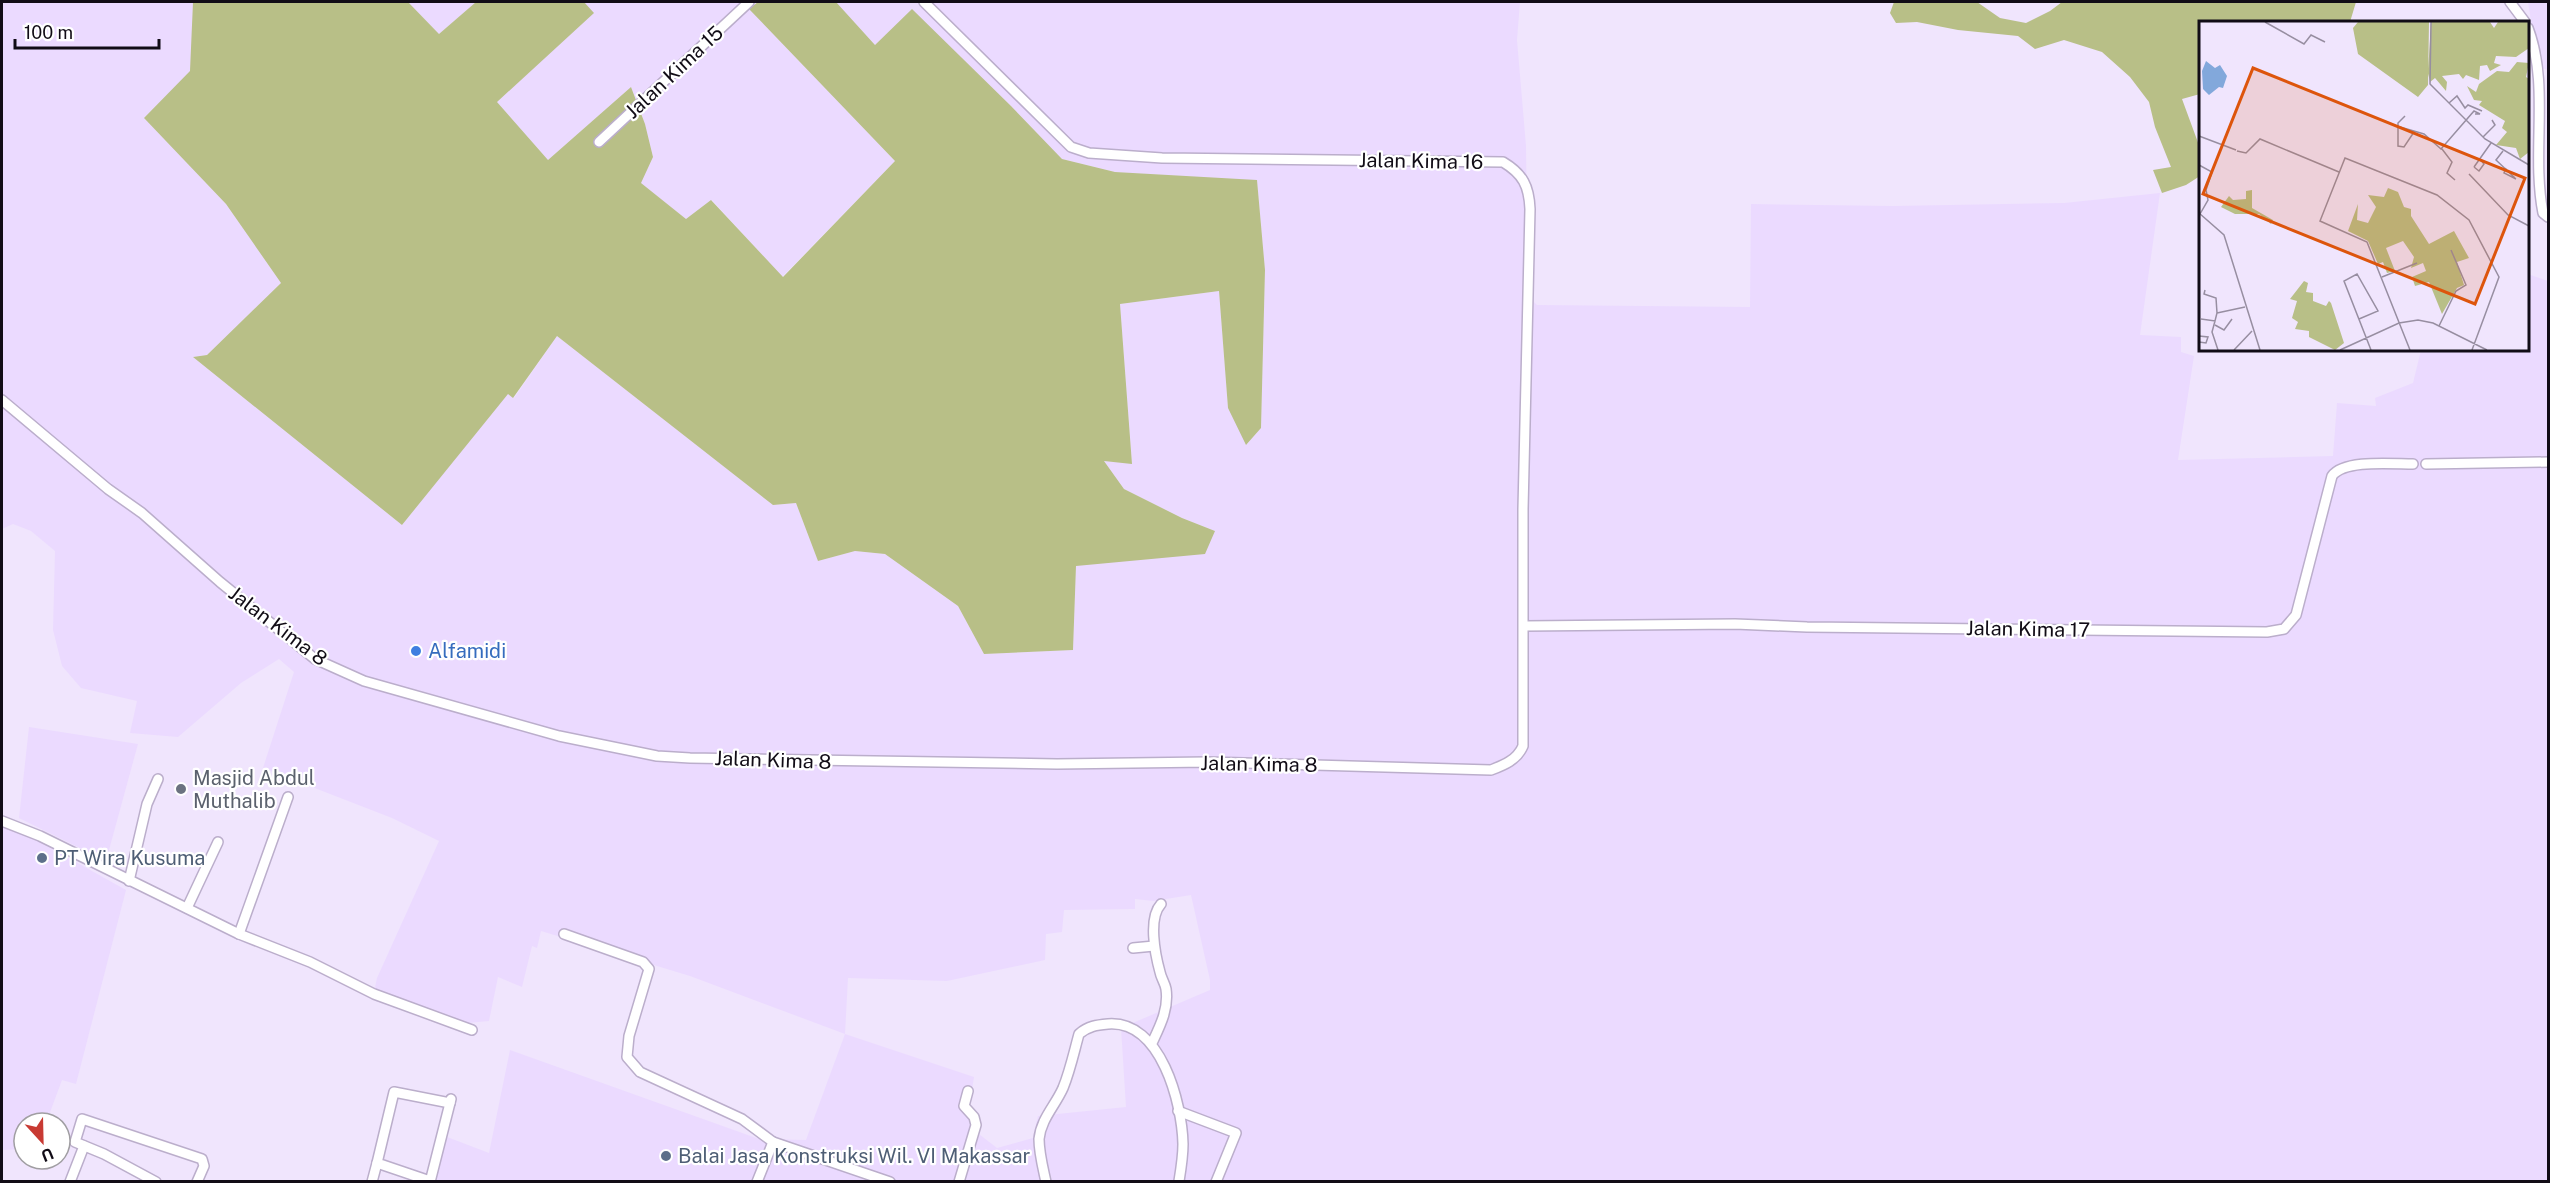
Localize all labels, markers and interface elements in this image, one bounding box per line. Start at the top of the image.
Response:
scale bar [15,12,159,50]
street label: Jalan Kima 15 [620,21,728,123]
inset map [2199,21,2529,351]
text: 100 m [24,22,73,43]
street label: Jalan Kima 16 [1358,148,1484,174]
street label: Jalan Kima 8 [224,581,332,671]
street label: Jalan Kima 17 [1966,616,2090,642]
place label: Alfamidi [428,639,506,663]
marker: Alfamidi [409,644,423,658]
street label: Jalan Kima 8 [714,746,832,774]
street label: Jalan Kima 8 [1200,751,1318,777]
place label: Masjid Abdul Muthalib [193,766,315,813]
marker: Masjid Abdul Muthalib [174,782,188,796]
place label: PT Wira Kusuma [54,846,205,870]
marker: PT Wira Kusuma [35,851,49,865]
north arrow [12,1111,72,1171]
text: U [38,1143,56,1165]
place label: Balai Jasa Konstruksi Wil. VI Makassar [678,1144,1031,1168]
marker: Balai Jasa Konstruksi Wil. VI Makassar [659,1149,673,1163]

